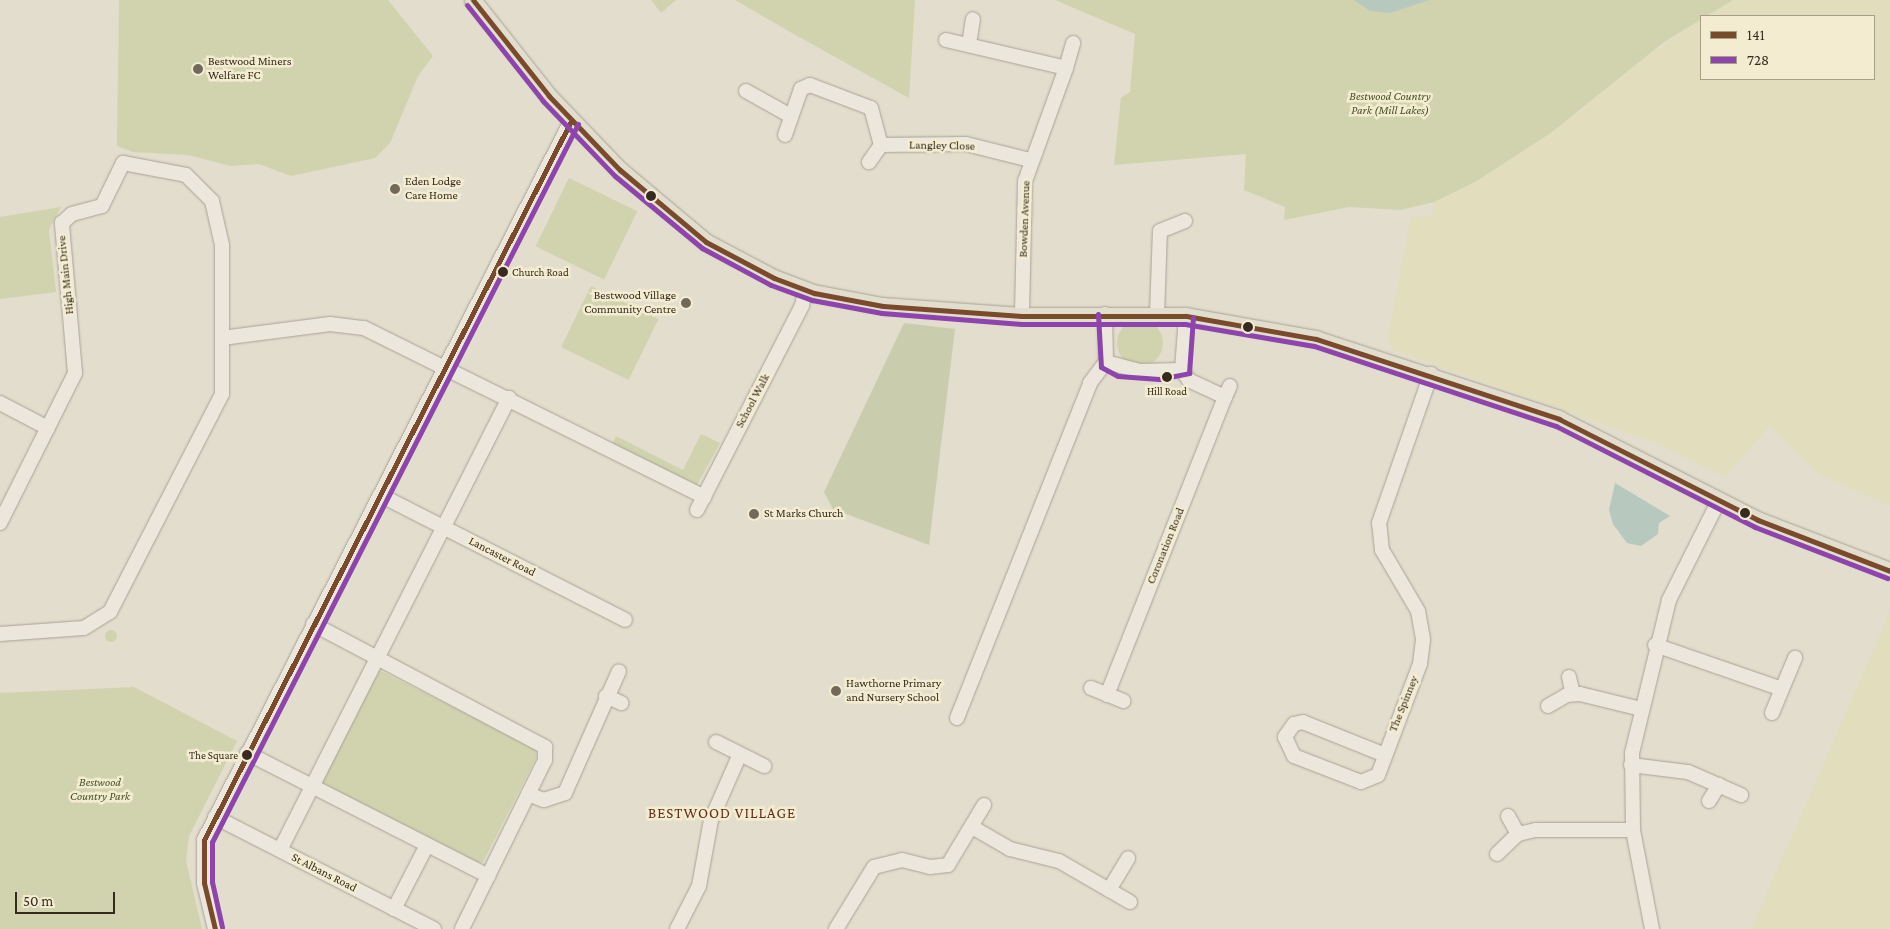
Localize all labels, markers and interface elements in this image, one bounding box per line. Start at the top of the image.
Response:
legend [1700,15,1875,80]
text: 141 [1747,27,1765,43]
text: 728 [1747,52,1769,68]
place label: Bestwood Miners Welfare FC [208,55,291,83]
marker: Bestwood Miners Welfare FC [192,63,204,75]
park label: Bestwood Country Park (Mill Lakes) [1349,90,1431,118]
street label: Langley Close [909,138,975,154]
place label: Eden Lodge Care Home [405,175,461,203]
street label: Bowden Avenue [1016,180,1034,258]
marker: Eden Lodge Care Home [389,183,401,195]
unlabelled marker [646,191,656,201]
street label: High Main Drive [55,235,77,315]
place label: Church Road [512,265,569,279]
marker: Church Road [498,267,508,277]
place label: Bestwood Village Community Centre [584,289,676,317]
marker: Bestwood Village Community Centre [680,297,692,309]
unlabelled marker [1243,322,1253,332]
street label: School Walk [733,371,773,431]
marker: Hill Road [1162,372,1172,382]
place label: Hill Road [1147,384,1187,398]
street label: Coronation Road [1144,506,1188,586]
place label: St Marks Church [764,507,843,521]
marker: St Marks Church [748,508,760,520]
unlabelled marker [1740,508,1750,518]
street label: Lancaster Road [466,534,538,580]
street label: The Spinney [1386,674,1422,734]
place label: Hawthorne Primary and Nursery School [846,677,941,705]
marker: Hawthorne Primary and Nursery School [830,685,842,697]
place label: The Square [189,748,238,762]
marker: The Square [242,750,252,760]
park label: Bestwood Country Park [70,776,130,804]
district label: BESTWOOD VILLAGE [646,805,798,823]
street label: St Albans Road [289,850,359,896]
scale bar [18,882,118,914]
text: 50 m [23,893,53,909]

